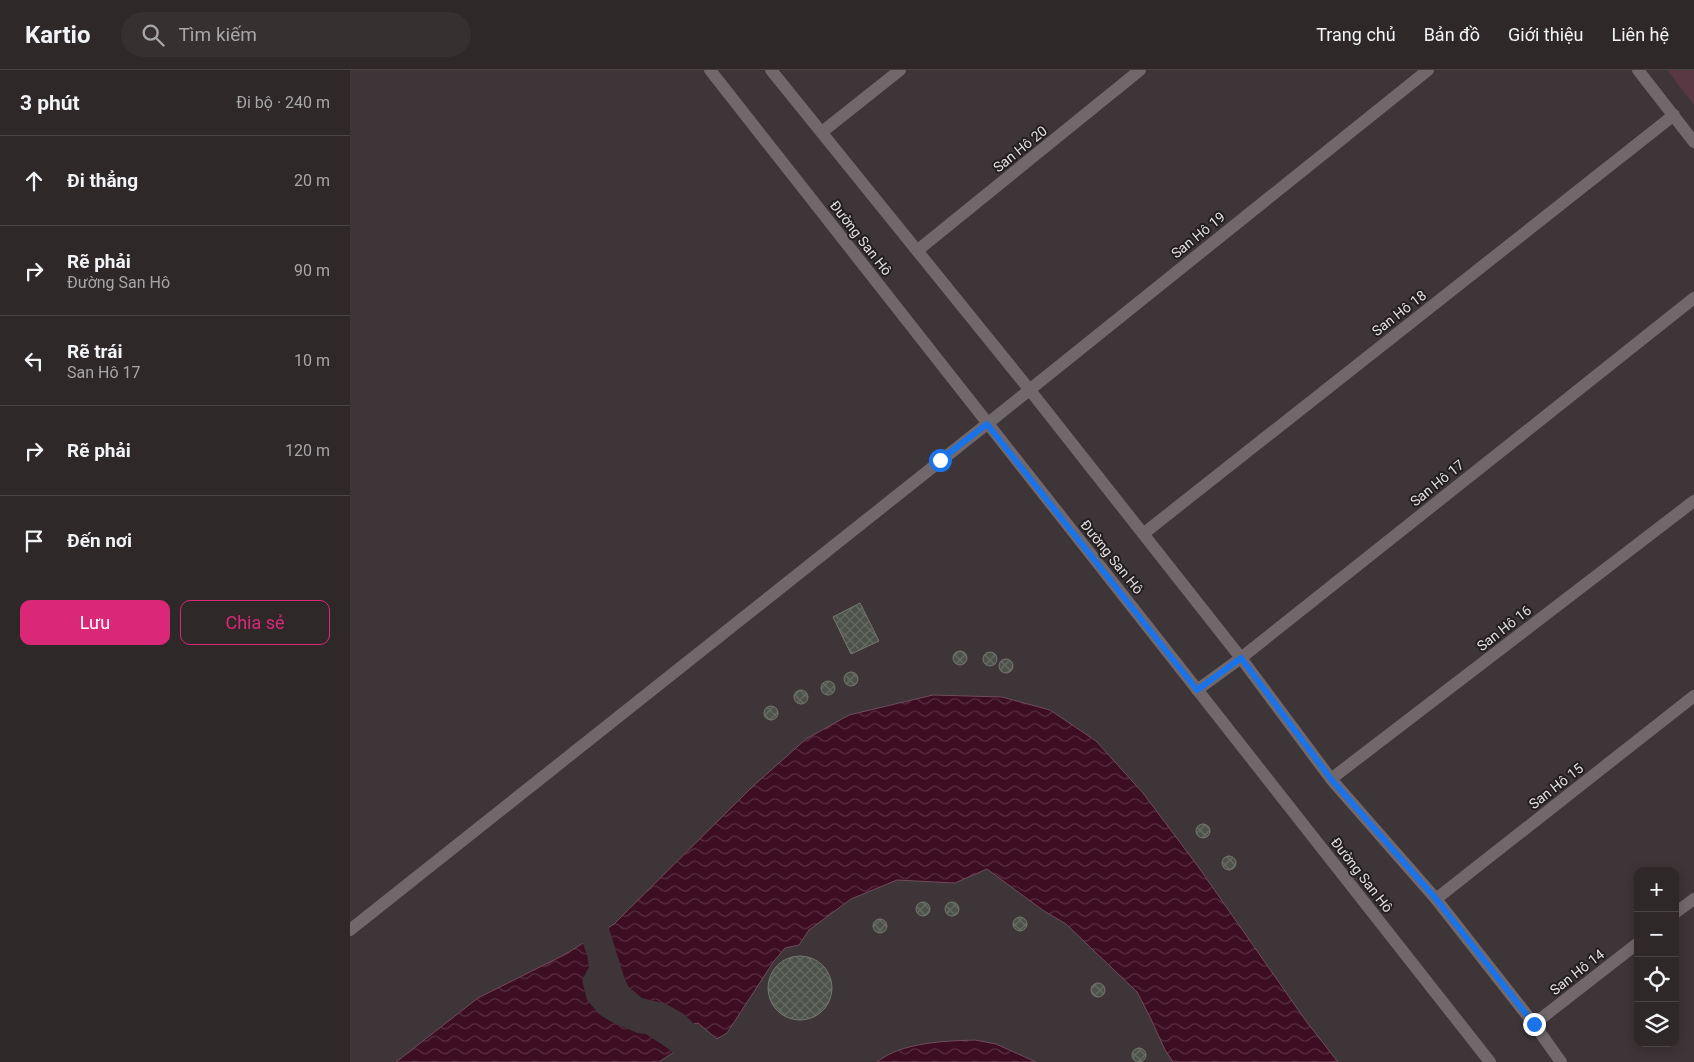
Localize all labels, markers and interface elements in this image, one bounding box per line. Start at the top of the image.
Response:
search box [121,12,471,57]
text: Kartio [25,21,91,49]
icon: search [139,21,167,49]
text: Tìm kiếm [179,23,257,46]
text: Trang chủ [1316,24,1396,45]
text: Bản đồ [1424,24,1480,45]
text: Giới thiệu [1508,24,1584,45]
text: Liên hệ [1612,24,1669,45]
text: 3 phút [20,91,80,115]
text: Đi bộ · 240 m [236,93,330,112]
street label: San Hô 20 [990,122,1050,175]
icon: ahead [20,167,48,195]
text: Đi thẳng [67,169,138,192]
text: 20 m [294,171,330,190]
street label: Đường San Hô [827,198,895,278]
street label: San Hô 19 [1168,209,1228,261]
text: Rẽ phải [67,250,131,273]
icon: right [20,257,48,285]
text: 90 m [294,261,330,280]
text: Đường San Hô [67,273,170,292]
street label: San Hô 18 [1369,287,1429,339]
text: Rẽ trái [67,340,122,363]
icon: left [20,347,48,375]
text: 10 m [294,351,330,370]
text: San Hô 17 [67,363,141,382]
icon: right [20,437,48,465]
text: Rẽ phải [67,439,131,462]
text: 120 m [285,441,330,460]
route start [929,449,952,472]
street label: San Hô 17 [1407,456,1467,509]
street label: Đường San Hô [1077,517,1147,597]
icon: arrive [20,527,48,555]
text: Đến nơi [67,529,132,552]
button: Lưu [20,600,170,645]
button: Chia sẻ [180,600,330,645]
street label: San Hô 16 [1474,602,1534,654]
street label: San Hô 15 [1526,760,1586,812]
street label: Đường San Hô [1328,835,1396,915]
map controls [1634,867,1679,1047]
button: + [1634,867,1679,912]
button: − [1634,912,1679,957]
street label: San Hô 14 [1547,946,1607,998]
button: locate [1634,957,1679,1002]
button: layers [1634,1002,1679,1047]
route end [1523,1013,1546,1036]

